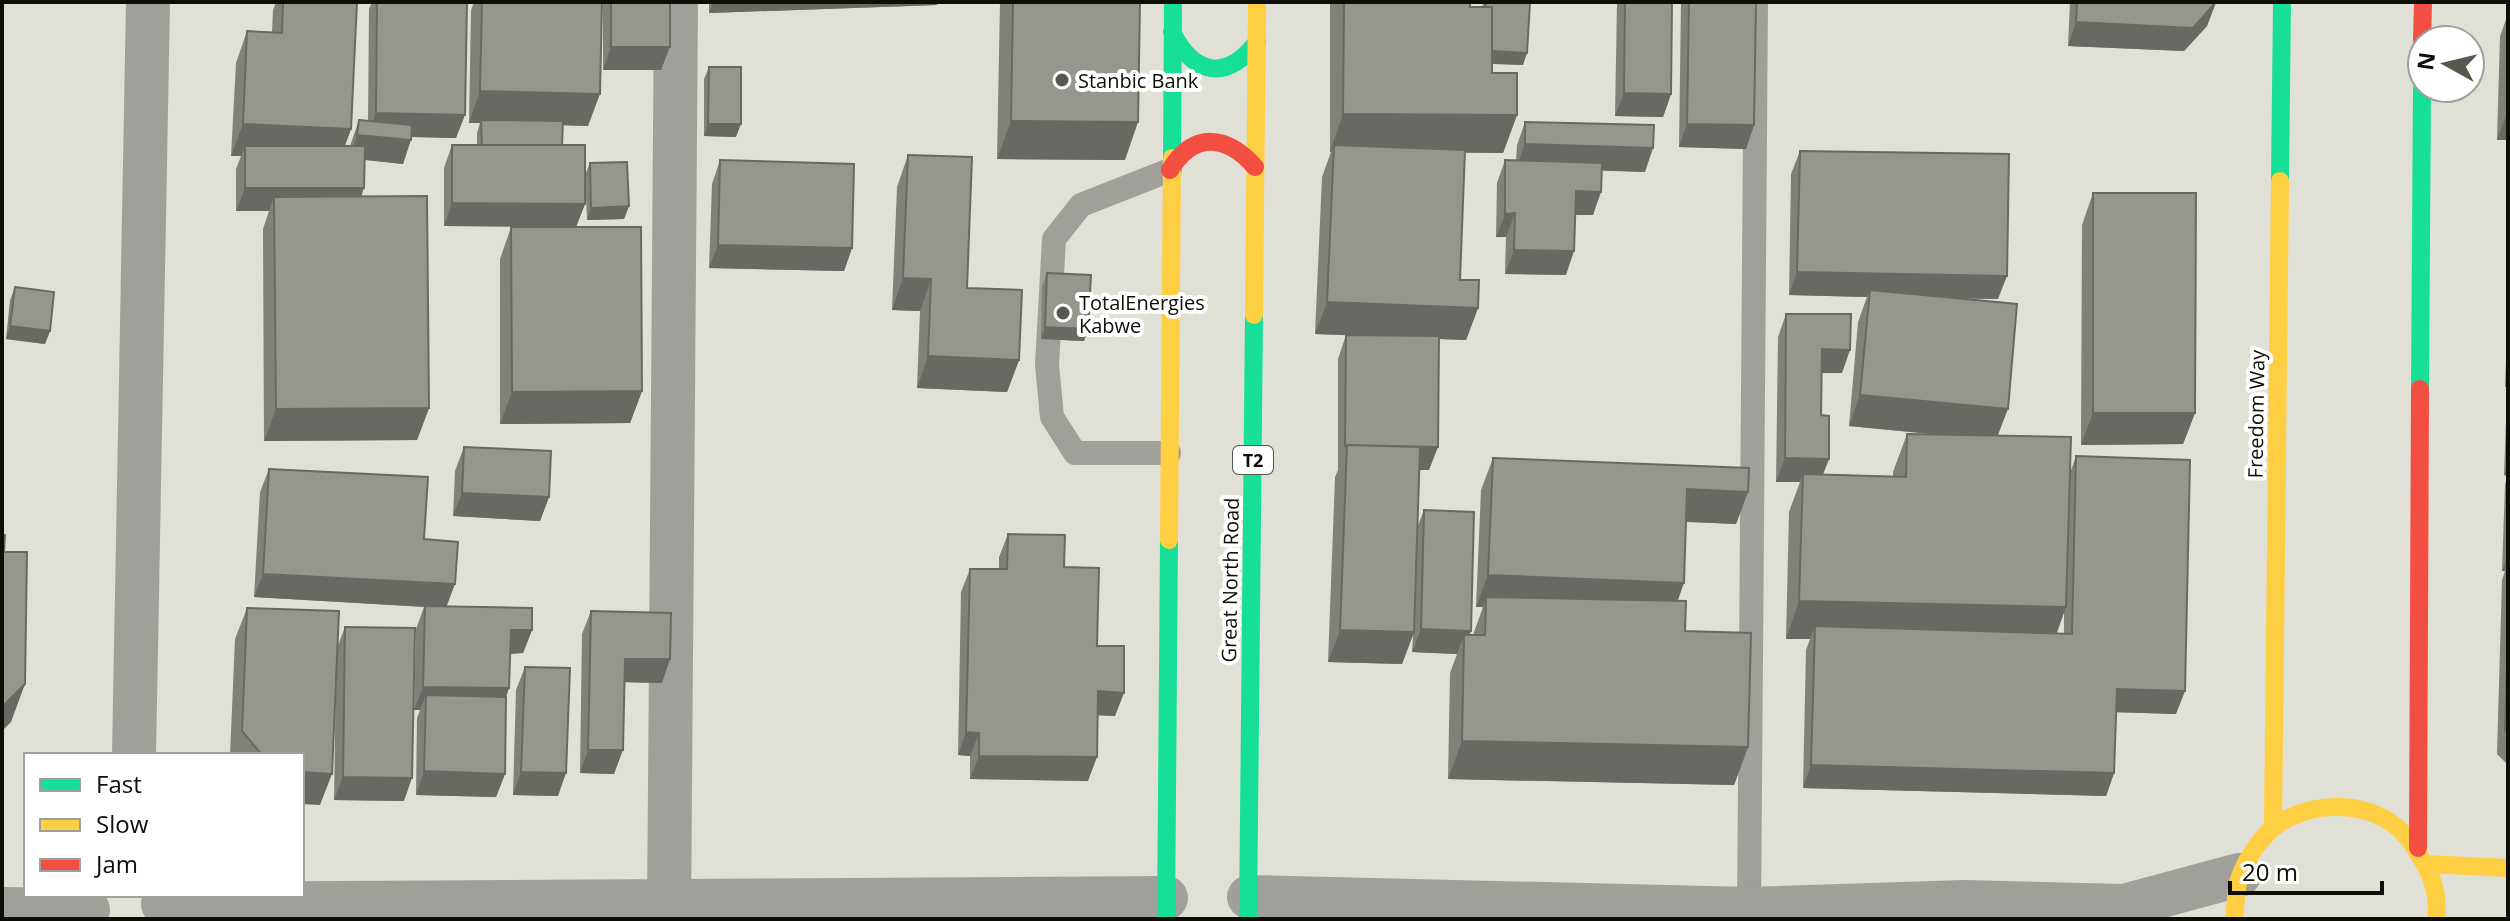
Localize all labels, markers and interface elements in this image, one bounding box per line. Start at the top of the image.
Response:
north arrow [2406,24,2486,104]
text: N [2409,50,2441,72]
place label: Stanbic Bank [1078,67,1199,94]
marker: Stanbic Bank [1053,71,1071,89]
place label: TotalEnergies Kabwe [1079,289,1205,339]
marker: TotalEnergies Kabwe [1054,304,1072,322]
street label: Freedom Way [2241,349,2271,478]
road number: T2 [1233,446,1273,474]
street label: Great North Road [1215,497,1245,663]
legend [24,753,304,897]
text: Fast [96,767,142,800]
text: Slow [96,807,149,840]
scale bar [2230,845,2382,895]
text: Jam [94,847,138,880]
text: 20 m [2242,855,2298,888]

